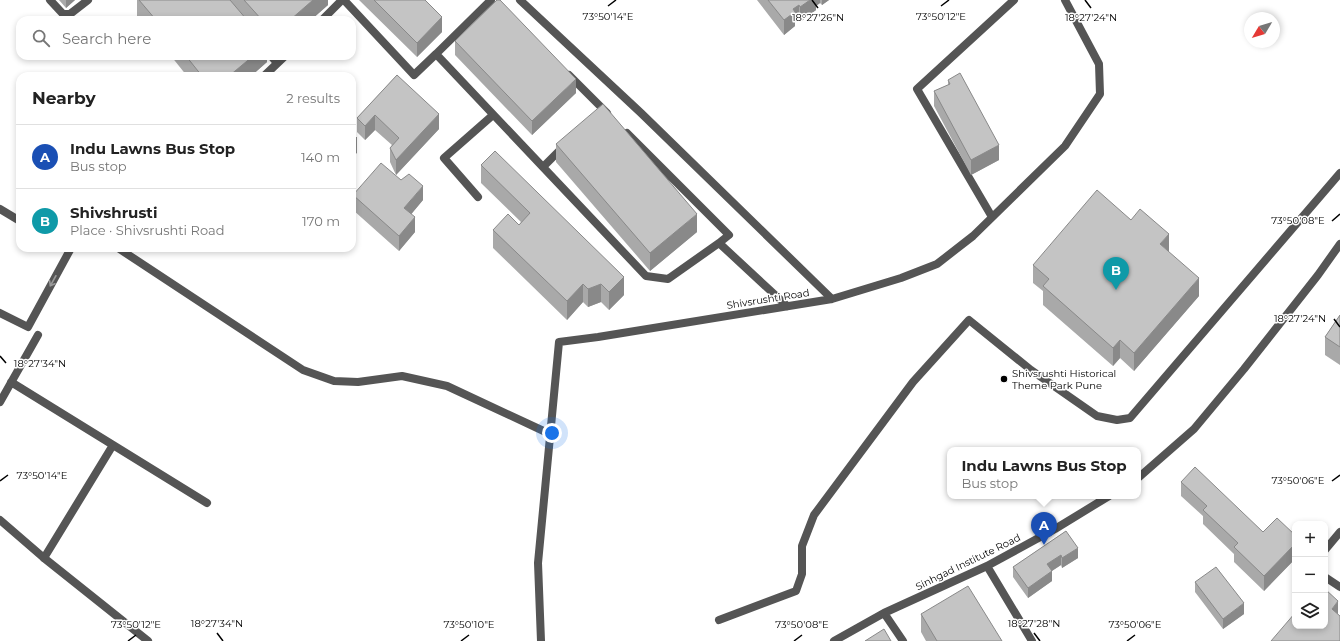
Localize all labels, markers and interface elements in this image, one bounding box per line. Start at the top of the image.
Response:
text: 73°50'14"E [583,10,634,23]
text: 73°50'12"E [916,10,966,23]
text: 18°27'26"N [792,11,844,24]
text: 18°27'24"N [1065,11,1117,24]
north arrow [1244,12,1280,48]
search box [16,16,356,60]
icon: search [30,27,52,49]
text: Search here [62,29,151,48]
text: Nearby [32,88,96,108]
text: 2 results [286,90,340,106]
text: Indu Lawns Bus Stop [70,139,235,158]
text: A [40,149,50,165]
text: 140 m [301,149,340,165]
text: Bus stop [70,158,127,174]
text: Shivshrusti [70,203,157,222]
text: B [40,213,50,229]
text: 170 m [302,213,340,229]
text: 73°50'08"E [1271,214,1325,227]
text: Place · Shivsrushti Road [70,222,225,238]
pin: B [1103,257,1129,290]
one-way arrow [49,274,57,286]
street label: Shivsrushti Road [726,286,810,312]
text: 18°27'24"N [1274,312,1326,325]
text: 18°27'34"N [14,357,66,370]
place label: Shivsrushti Historical Theme Park Pune [1012,367,1116,392]
marker: Shivsrushti Historical Theme Park Pune [999,374,1009,384]
your location [542,423,562,443]
popup [947,447,1141,499]
text: Indu Lawns Bus Stop [961,456,1127,475]
text: 73°50'14"E [17,469,68,482]
text: 73°50'06"E [1271,474,1325,487]
text: Bus stop [961,475,1018,491]
pin: A [1031,512,1057,545]
map controls [1292,521,1328,629]
button: + [1292,521,1328,557]
street label: Sinhgad Institute Road [913,531,1023,593]
button: − [1292,557,1328,593]
button: layers [1292,593,1328,629]
text: 18°27'34"N [191,617,243,630]
text: 18°27'28"N [1008,617,1060,630]
text: 73°50'12"E [111,618,161,631]
text: 73°50'10"E [443,618,495,631]
text: 73°50'08"E [775,618,829,631]
text: 73°50'06"E [1108,618,1162,631]

